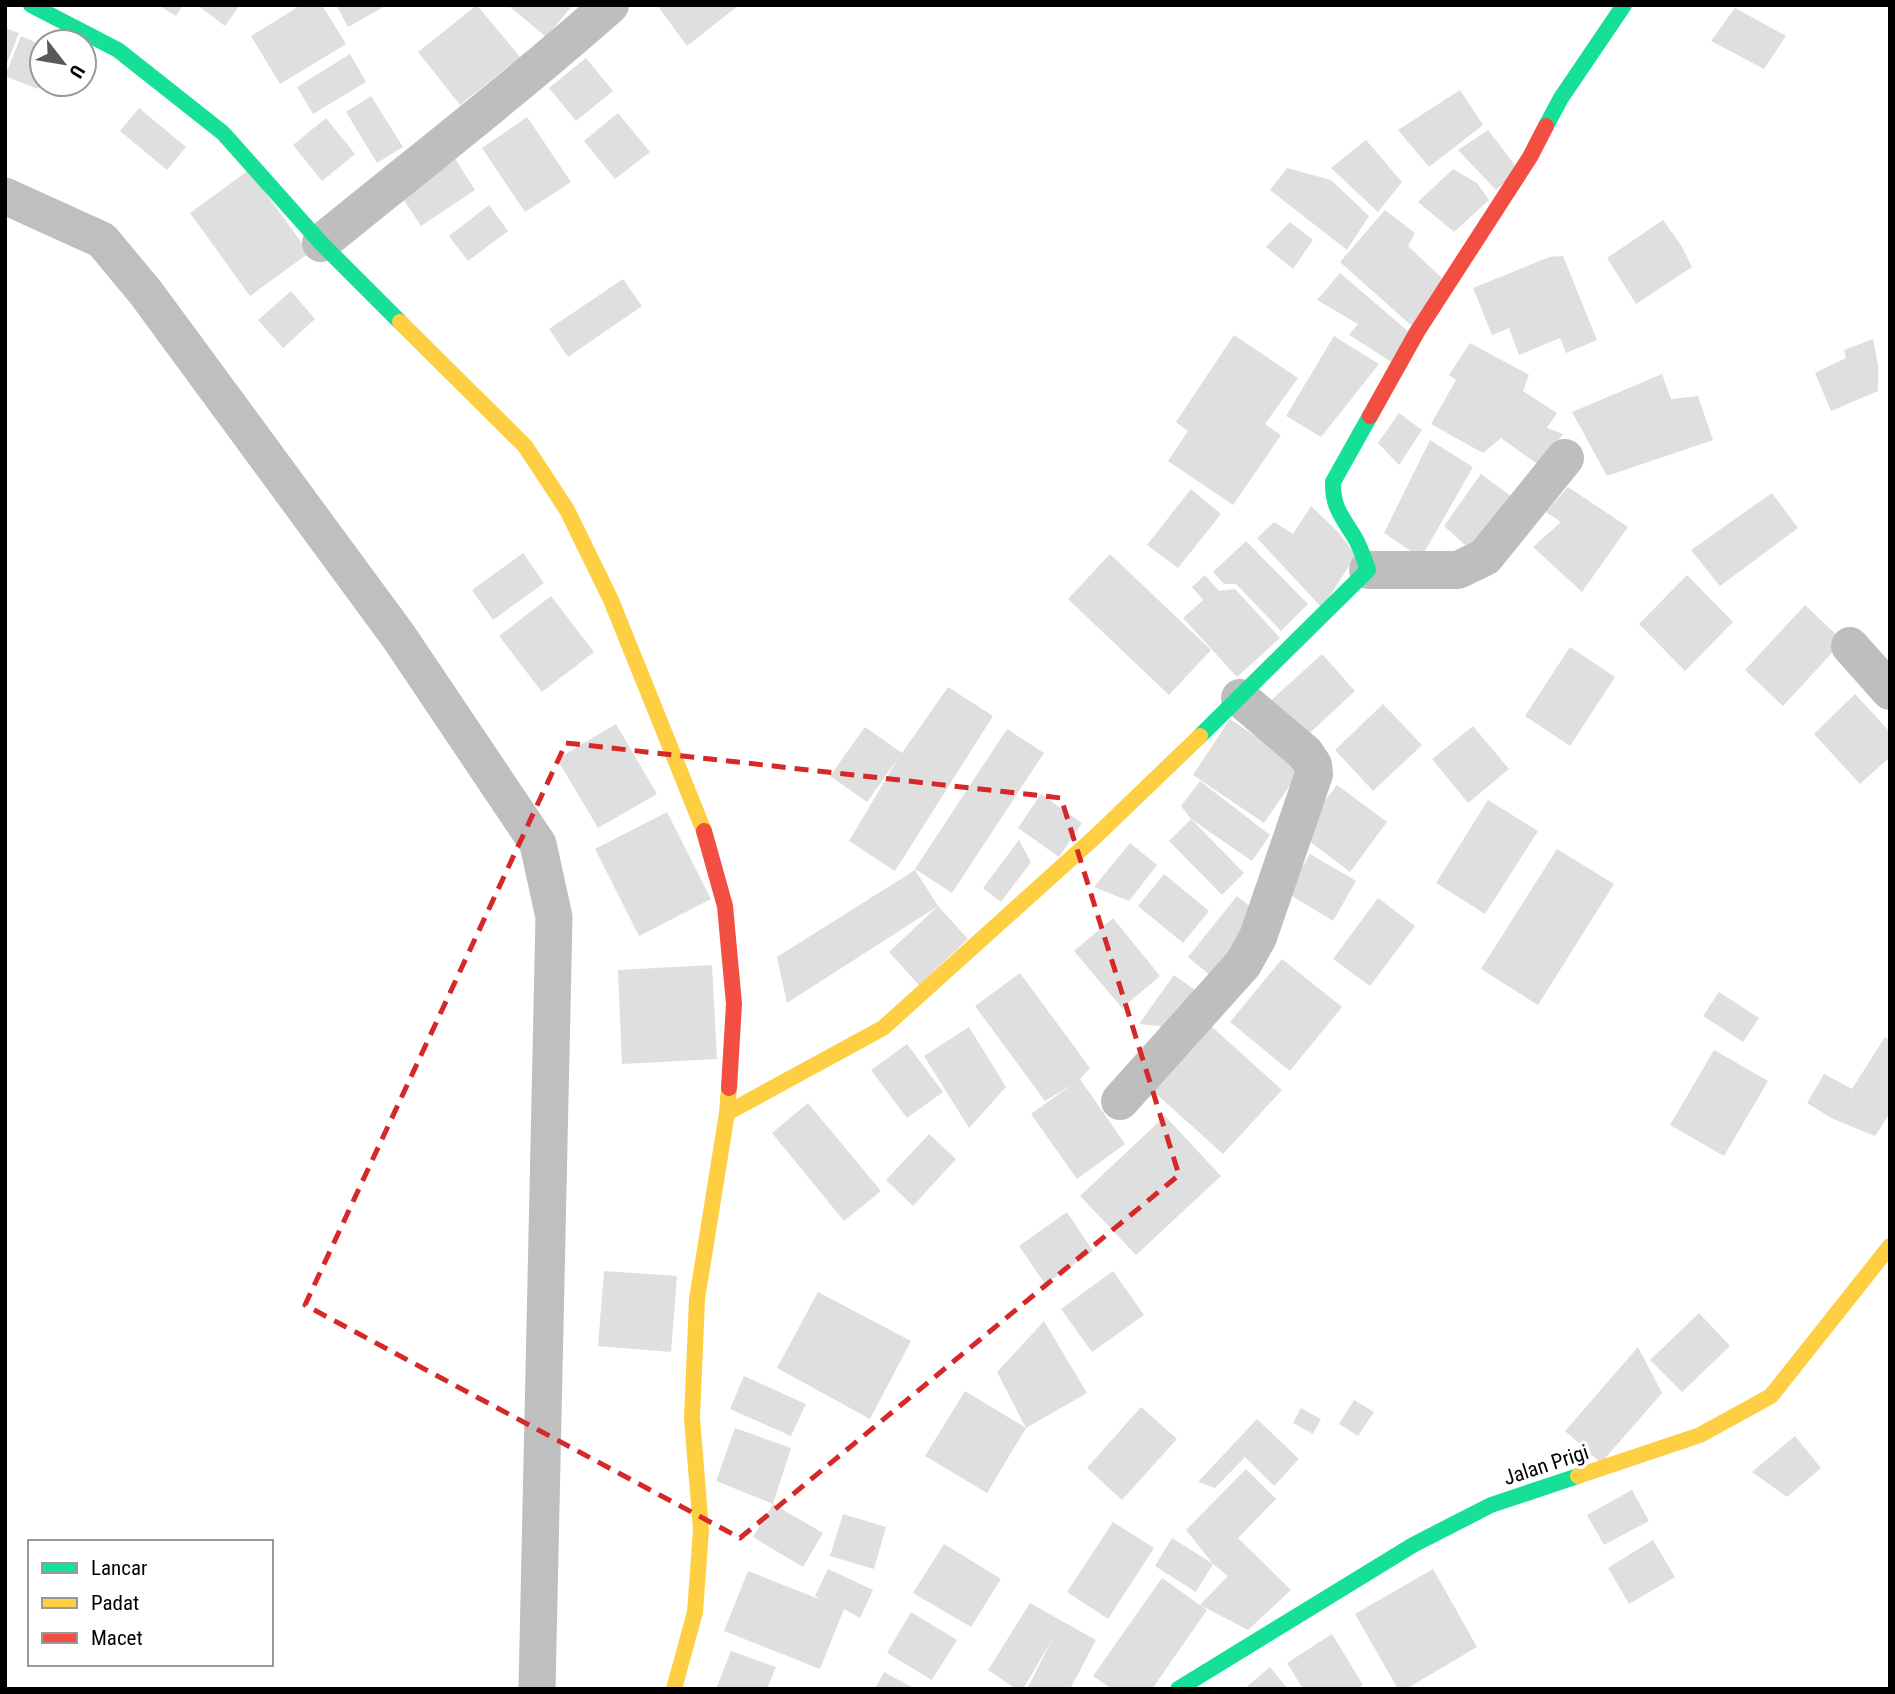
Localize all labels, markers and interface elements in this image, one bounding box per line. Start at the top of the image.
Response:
north arrow [28,28,98,98]
text: U [64,61,90,82]
street label: Jalan Prigi [1500,1440,1592,1490]
legend [28,1540,273,1666]
text: Lancar [91,1556,147,1580]
text: Padat [91,1591,139,1615]
text: Macet [91,1626,143,1650]

